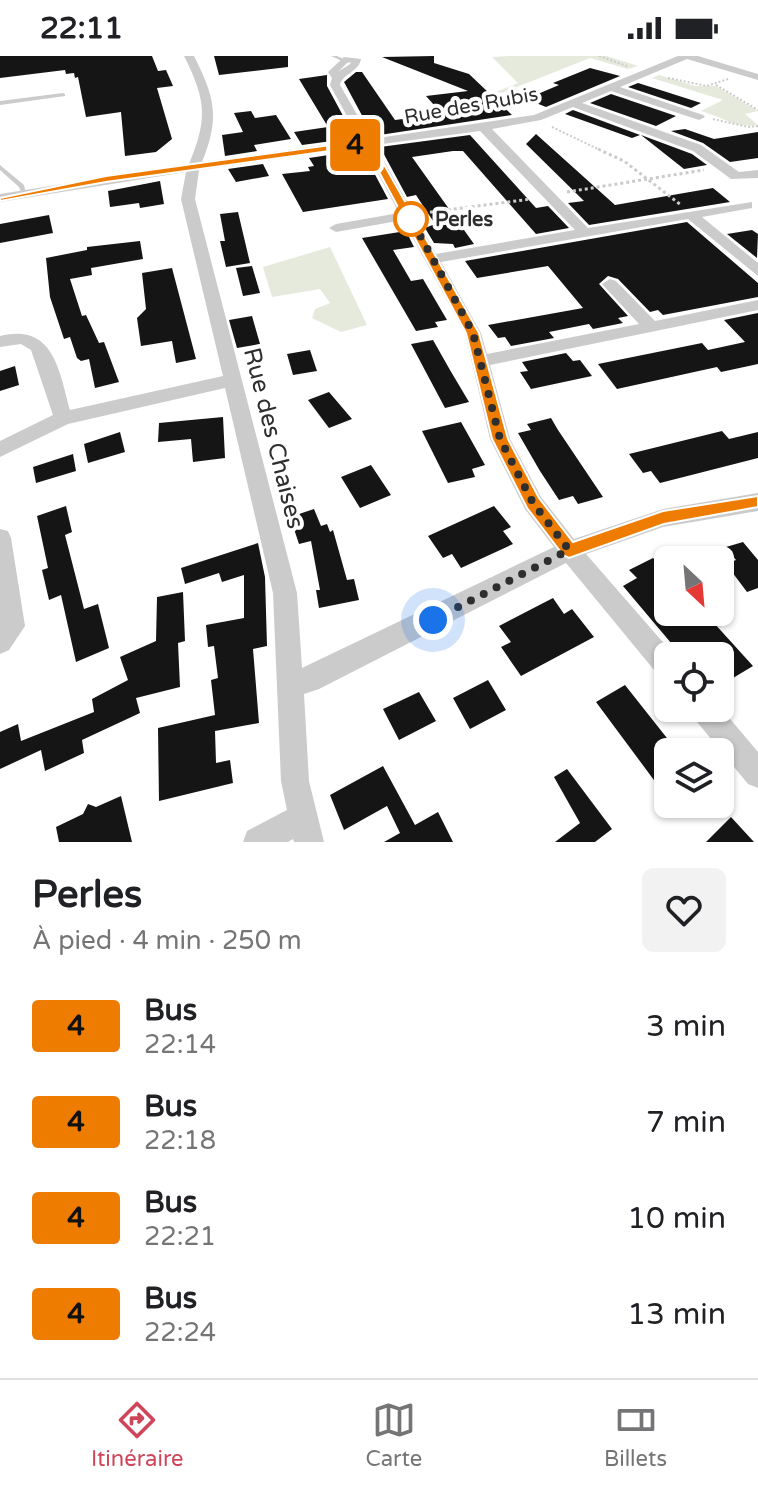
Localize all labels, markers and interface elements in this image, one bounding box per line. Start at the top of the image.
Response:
text: 22:11 [40,10,123,47]
street label: Rue des Rubis [402,82,540,130]
line badge: 4 [329,119,381,171]
text: 4 [346,128,364,162]
marker: Perles [394,202,428,236]
place label: Perles [435,208,493,232]
street label: Rue des Chaises [237,345,310,532]
north arrow [654,546,734,626]
map controls [654,546,734,818]
your location [413,600,453,640]
button: locate [654,642,734,722]
button: layers [654,738,734,818]
button: heart [642,868,726,952]
text: Perles [32,872,142,918]
text: À pied · 4 min · 250 m [32,925,302,956]
text: Bus [144,992,197,1029]
text: 3 min [646,1008,726,1045]
text: 4 [67,1009,85,1043]
text: 22:14 [144,1029,216,1060]
text: Bus [144,1088,197,1125]
text: 7 min [646,1104,726,1141]
text: 4 [67,1105,85,1139]
text: 22:18 [144,1125,216,1156]
text: Bus [144,1184,197,1221]
text: 10 min [627,1200,726,1237]
text: 4 [67,1201,85,1235]
text: 22:21 [144,1221,216,1252]
text: Bus [144,1280,197,1317]
text: 13 min [627,1296,726,1333]
text: 4 [67,1297,85,1331]
text: 22:24 [144,1317,216,1348]
tab: Itinéraire [91,1398,184,1472]
tab: Carte [365,1398,422,1472]
tab: Billets [604,1398,667,1472]

